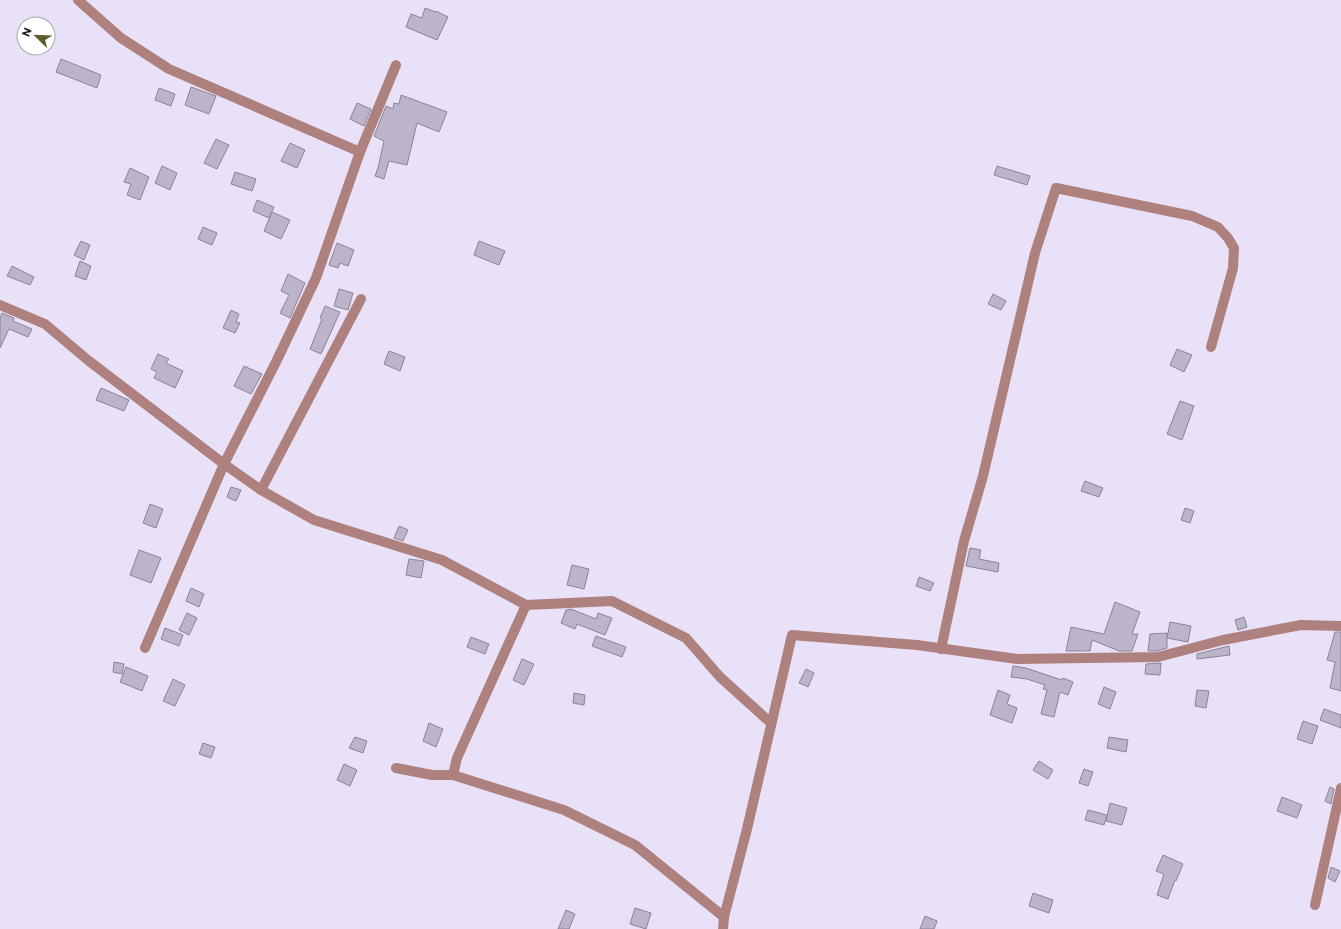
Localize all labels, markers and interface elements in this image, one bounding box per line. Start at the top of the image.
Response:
north arrow [16,16,56,56]
text: N [19,26,34,38]

